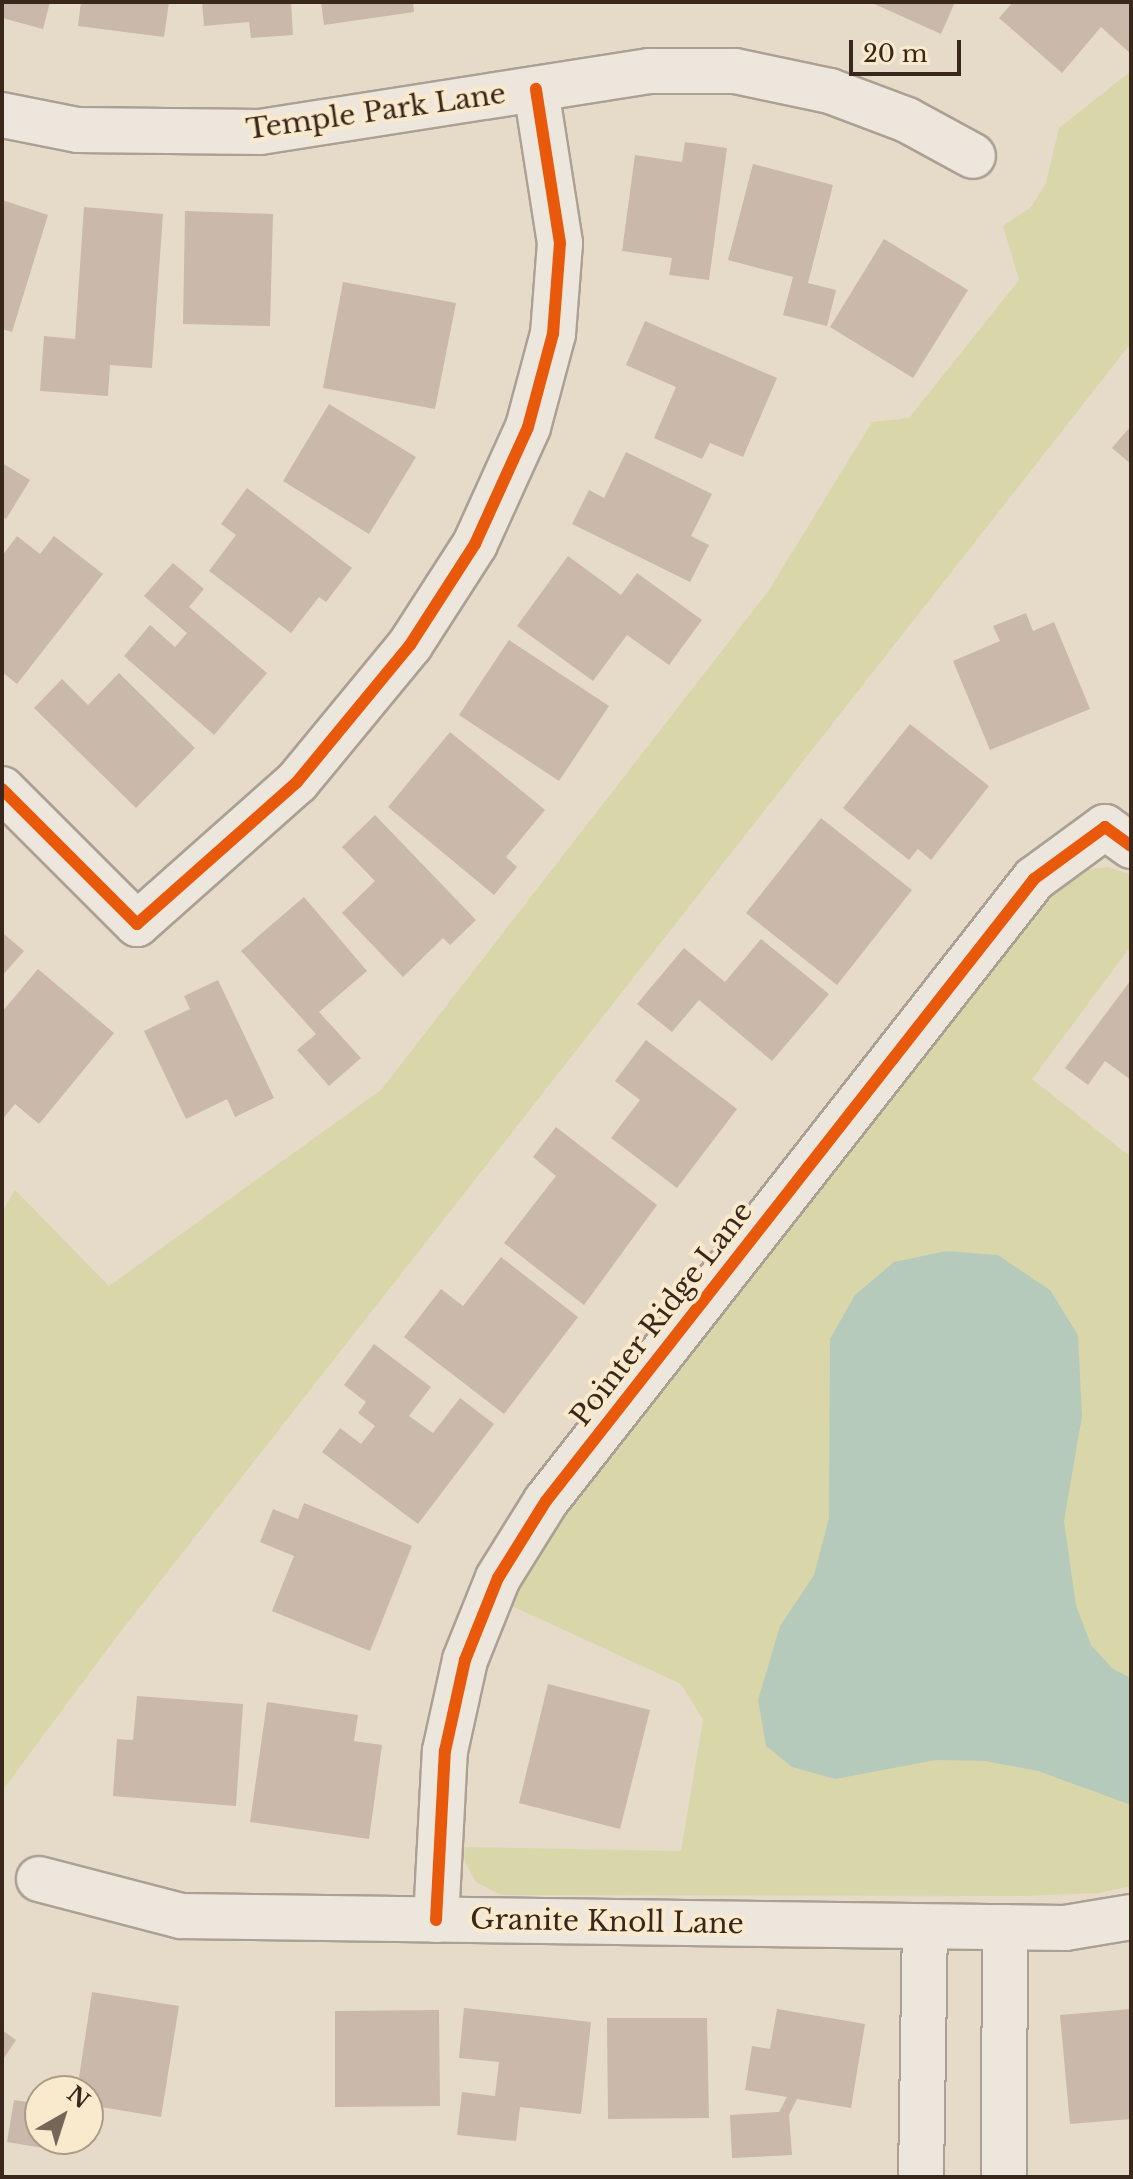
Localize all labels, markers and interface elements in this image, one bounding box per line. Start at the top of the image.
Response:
scale bar [853,24,965,74]
text: 20 m [863,39,928,68]
street label: Temple Park Lane [244,77,508,147]
street label: Pointer Ridge Lane [564,1195,760,1433]
street label: Granite Knoll Lane [470,1903,744,1941]
north arrow [24,2075,104,2155]
text: N [62,2081,95,2115]

